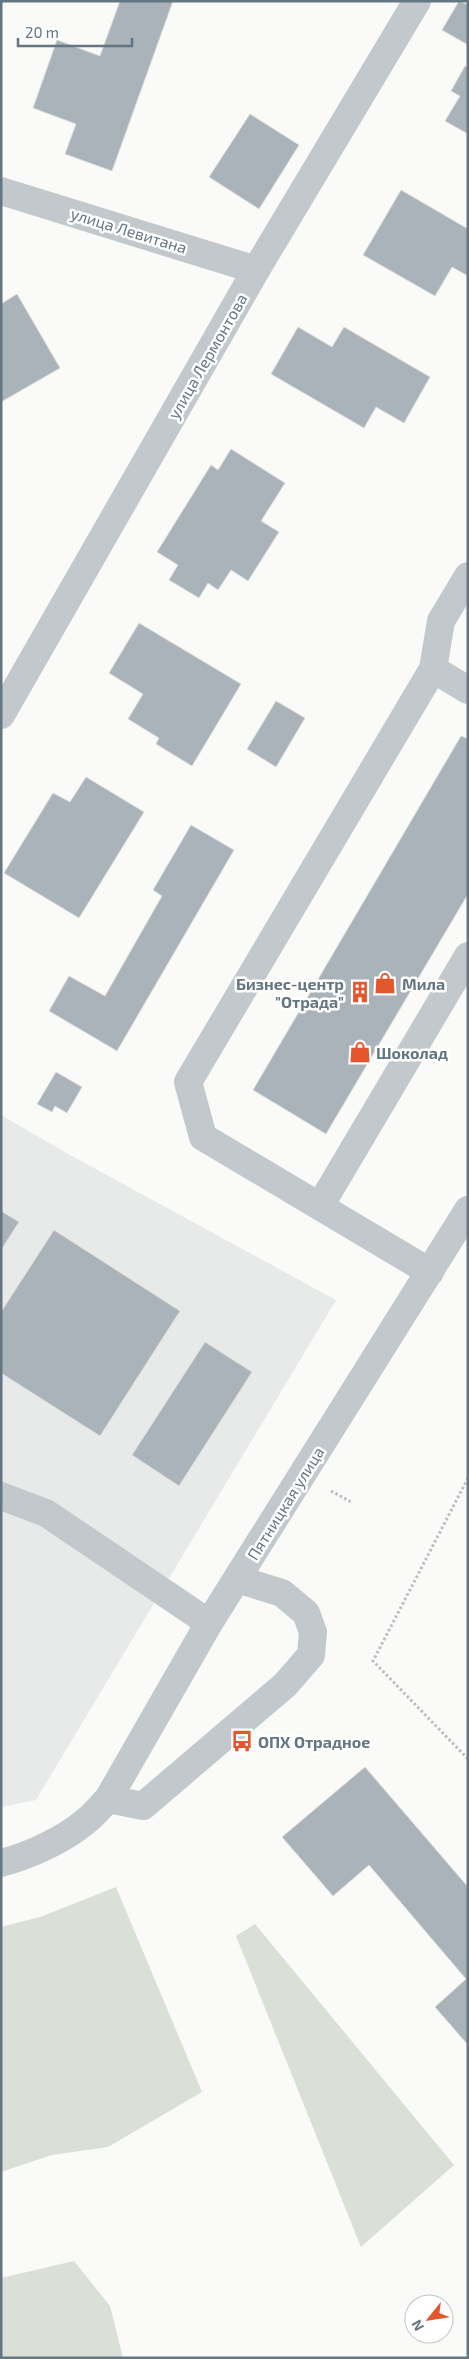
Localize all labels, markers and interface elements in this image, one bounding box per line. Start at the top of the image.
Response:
scale bar [18,15,131,47]
text: 20 m [25,23,59,41]
street label: улица Левитана [68,203,189,258]
street label: улица Лермонтова [163,290,251,423]
shop icon: Мила [372,970,398,996]
place label: Бизнес-центр "Отрада" [236,974,344,1011]
place label: Мила [402,974,445,993]
building icon: Бизнес-центр "Отрада" [347,979,373,1005]
shop icon: Шоколад [347,1039,373,1065]
place label: Шоколад [376,1043,448,1062]
street label: Пятницкая улица [243,1443,328,1564]
bus stop icon: ОПХ Отрадное [229,1728,255,1754]
place label: ОПХ Отрадное [258,1732,370,1751]
north arrow [404,2294,454,2344]
text: N [407,2317,427,2334]

